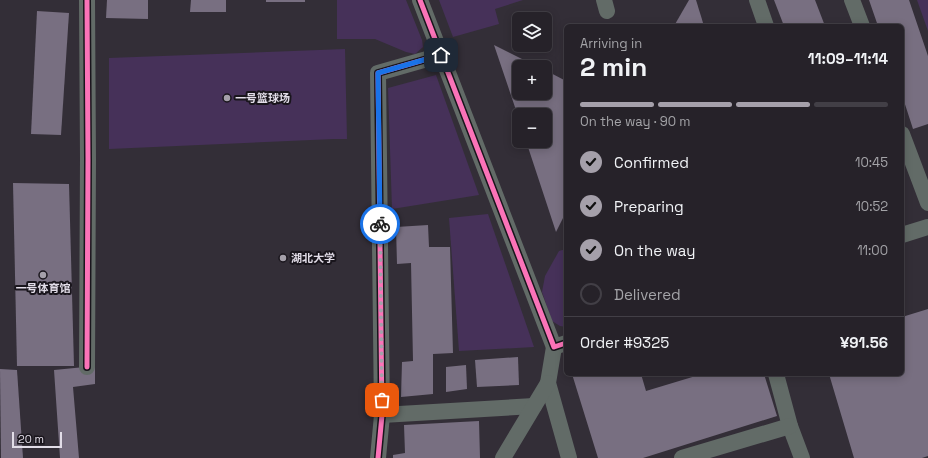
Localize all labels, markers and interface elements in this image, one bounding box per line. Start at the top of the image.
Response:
map controls [512,12,552,148]
button: layers [512,12,552,52]
text: Arriving in [580,35,642,52]
pin [424,38,458,72]
icon: home [430,44,452,66]
text: 11:09–11:14 [808,49,888,68]
text: 2 min [580,50,647,84]
button: + [512,60,552,100]
place label: 一号篮球场 [235,91,290,105]
marker: 一号篮球场 [222,93,232,103]
button: − [512,108,552,148]
text: On the way · 90 m [580,113,691,130]
icon: check [580,151,602,173]
text: Confirmed [614,153,689,172]
text: 10:45 [855,154,888,171]
icon: check [580,195,602,217]
text: Preparing [614,197,684,216]
text: 10:52 [855,198,888,215]
courier [360,204,400,244]
icon: bike [369,213,391,235]
icon: check [580,239,602,261]
text: On the way [614,241,695,260]
text: 11:00 [857,242,888,259]
place label: 湖北大学 [291,251,335,265]
marker: 湖北大学 [278,253,288,263]
marker: 一号体育馆 [38,270,48,280]
place label: 一号体育馆 [16,281,71,295]
text: Delivered [614,285,681,304]
text: Order #9325 [580,333,669,352]
text: ¥91.56 [840,333,888,352]
pin [365,383,399,417]
icon: bag [371,389,393,411]
scale bar [12,430,62,449]
text: 20 m [18,432,44,446]

